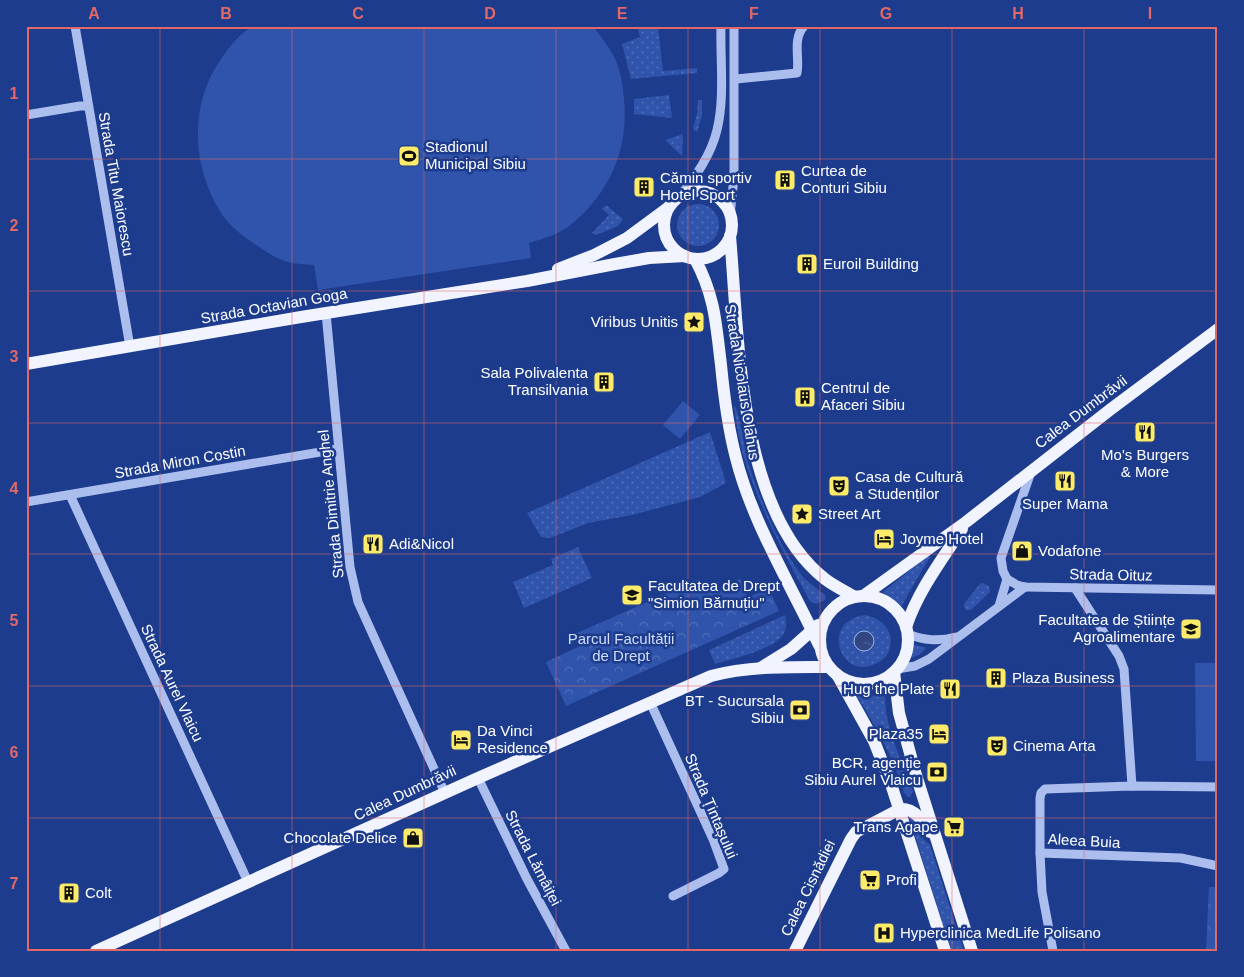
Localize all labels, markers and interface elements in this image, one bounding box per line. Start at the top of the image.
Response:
text: A [88,5,100,22]
text: B [220,5,232,22]
text: C [352,5,364,22]
text: D [484,5,496,22]
text: E [617,5,628,22]
text: F [749,5,759,22]
text: G [880,5,892,22]
text: H [1012,5,1024,22]
text: I [1148,5,1152,22]
text: 1 [10,85,19,102]
street label: Strada Titu Maiorescu [95,111,138,257]
place label: Stadionul Municipal Sibiu [425,138,526,172]
sports icon: Stadionul Municipal Sibiu [397,144,421,168]
place label: Curtea de Conturi Sibiu [801,162,887,196]
building icon: Curtea de Conturi Sibiu [773,168,797,192]
place label: Cămin sportiv Hotel Sport [660,169,752,203]
building icon: Cămin sportiv Hotel Sport [632,175,656,199]
text: 2 [10,217,19,234]
building icon: Euroil Building [795,252,819,276]
place label: Euroil Building [823,255,919,272]
street label: Strada Octavian Goga [199,284,349,327]
street label: Strada Nicolaus Olahus [722,303,763,461]
place icon: Viribus Unitis [682,310,706,334]
place label: Viribus Unitis [591,313,678,330]
text: 3 [10,348,19,365]
place label: Sala Polivalenta Transilvania [480,364,589,398]
building icon: Sala Polivalenta Transilvania [592,370,616,394]
street label: Calea Dumbrăvii [1031,371,1130,452]
place label: Centrul de Afaceri Sibiu [821,379,905,413]
building icon: Centrul de Afaceri Sibiu [793,385,817,409]
restaurant icon: Mo's Burgers & More [1133,420,1157,444]
street label: Strada Dimitrie Anghel [314,429,347,579]
street label: Strada Miron Costin [113,442,247,481]
place label: Mo's Burgers & More [1101,446,1189,480]
place label: Casa de Cultură a Studenților [855,468,964,502]
restaurant icon: Super Mama [1053,469,1077,493]
theatre icon: Casa de Cultură a Studenților [827,474,851,498]
text: 4 [10,480,19,497]
place label: Super Mama [1022,495,1109,512]
place icon: Street Art [790,502,814,526]
place label: Street Art [818,505,881,522]
hotel icon: Joyme Hotel [872,527,896,551]
place label: Joyme Hotel [900,530,983,547]
restaurant icon: Adi&Nicol [361,532,385,556]
place label: Adi&Nicol [389,535,454,552]
shop icon: Vodafone [1010,539,1034,563]
place label: Vodafone [1038,542,1101,559]
street label: Strada Oituz [1069,565,1153,584]
place label: Facultatea de Drept "Simion Bărnuțiu" [648,577,781,611]
school or university icon: Facultatea de Drept "Simion Bărnuțiu" [620,583,644,607]
place label: Facultatea de Științe Agroalimentare [1038,611,1175,645]
text: 5 [10,612,19,629]
school or university icon: Facultatea de Științe Agroalimentare [1179,617,1203,641]
street label: Strada Aurel Vlaicu [138,621,207,744]
park label: Parcul Facultății de Drept [568,630,674,664]
building icon: Plaza Business [984,666,1008,690]
place label: Plaza Business [1012,669,1115,686]
restaurant icon: Hug the Plate [938,677,962,701]
place label: Hug the Plate [843,680,934,697]
place label: BT - Sucursala Sibiu [685,692,785,726]
bank icon: BT - Sucursala Sibiu [788,698,812,722]
place label: Da Vinci Residence [477,722,548,756]
hotel icon: Plaza35 [927,722,951,746]
place label: Plaza35 [869,725,923,742]
hotel icon: Da Vinci Residence [449,728,473,752]
theatre icon: Cinema Arta [985,734,1009,758]
place label: Cinema Arta [1013,737,1096,754]
text: 6 [10,744,19,761]
street label: Strada Țintașului [682,751,741,861]
place label: BCR, agenție Sibiu Aurel Vlaicu [804,754,921,788]
bank icon: BCR, agenție Sibiu Aurel Vlaicu [925,760,949,784]
street label: Calea Dumbrăvii [351,761,459,824]
street label: Strada Lămâiței [502,807,565,908]
supermarket icon: Trans Agape [942,815,966,839]
place label: Trans Agape [854,818,938,835]
shop icon: Chocolate Delice [401,826,425,850]
place label: Chocolate Delice [284,829,397,846]
street label: Aleea Buia [1047,830,1121,851]
street label: Calea Cisnădiei [777,837,838,939]
supermarket icon: Profi [858,868,882,892]
place label: Profi [886,871,917,888]
text: 7 [10,875,19,892]
building icon: Colt [57,881,81,905]
place label: Colt [85,884,113,901]
hospital icon: Hyperclinica MedLife Polisano [872,921,896,945]
place label: Hyperclinica MedLife Polisano [900,924,1101,941]

